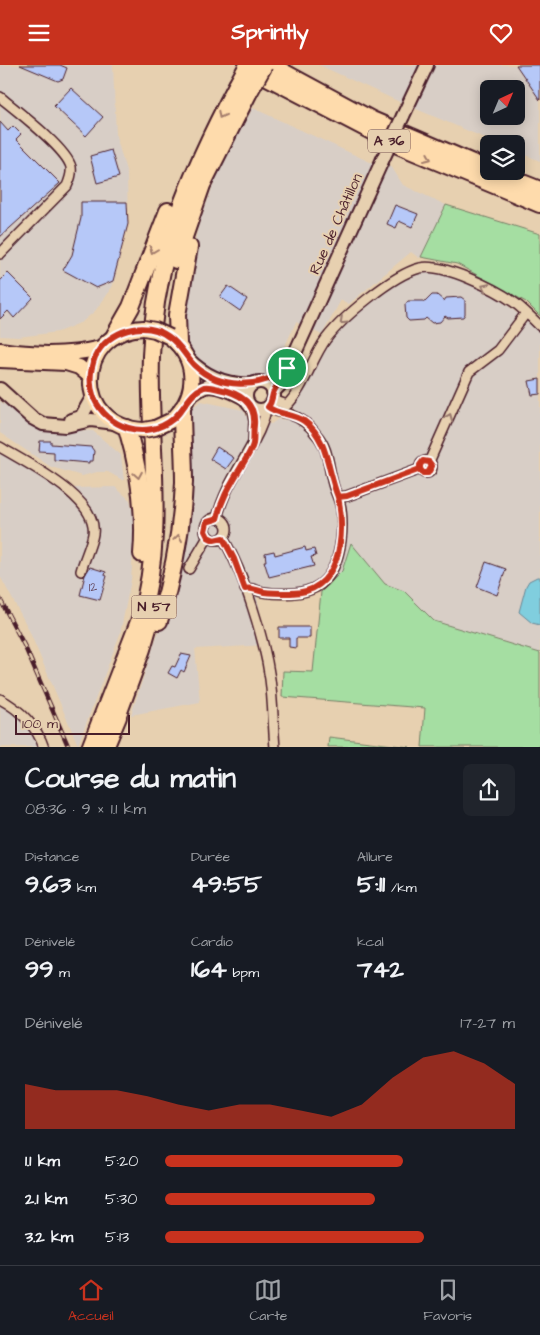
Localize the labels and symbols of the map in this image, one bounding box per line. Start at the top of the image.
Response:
north arrow [480,80,525,125]
one-way arrow [217,109,227,118]
road number: A 36 [368,129,410,153]
one-way arrow [423,152,432,163]
street label: Rue de Châtillon [304,170,368,278]
one-way arrow [149,245,159,254]
one-way arrow [481,283,490,293]
one-way arrow [340,315,349,324]
pin [266,347,308,389]
one-way arrow [443,413,454,422]
one-way arrow [133,471,143,479]
one-way arrow [173,534,183,542]
house number: 12 [89,579,97,596]
road number: N 57 [132,595,176,619]
scale bar [15,713,130,736]

